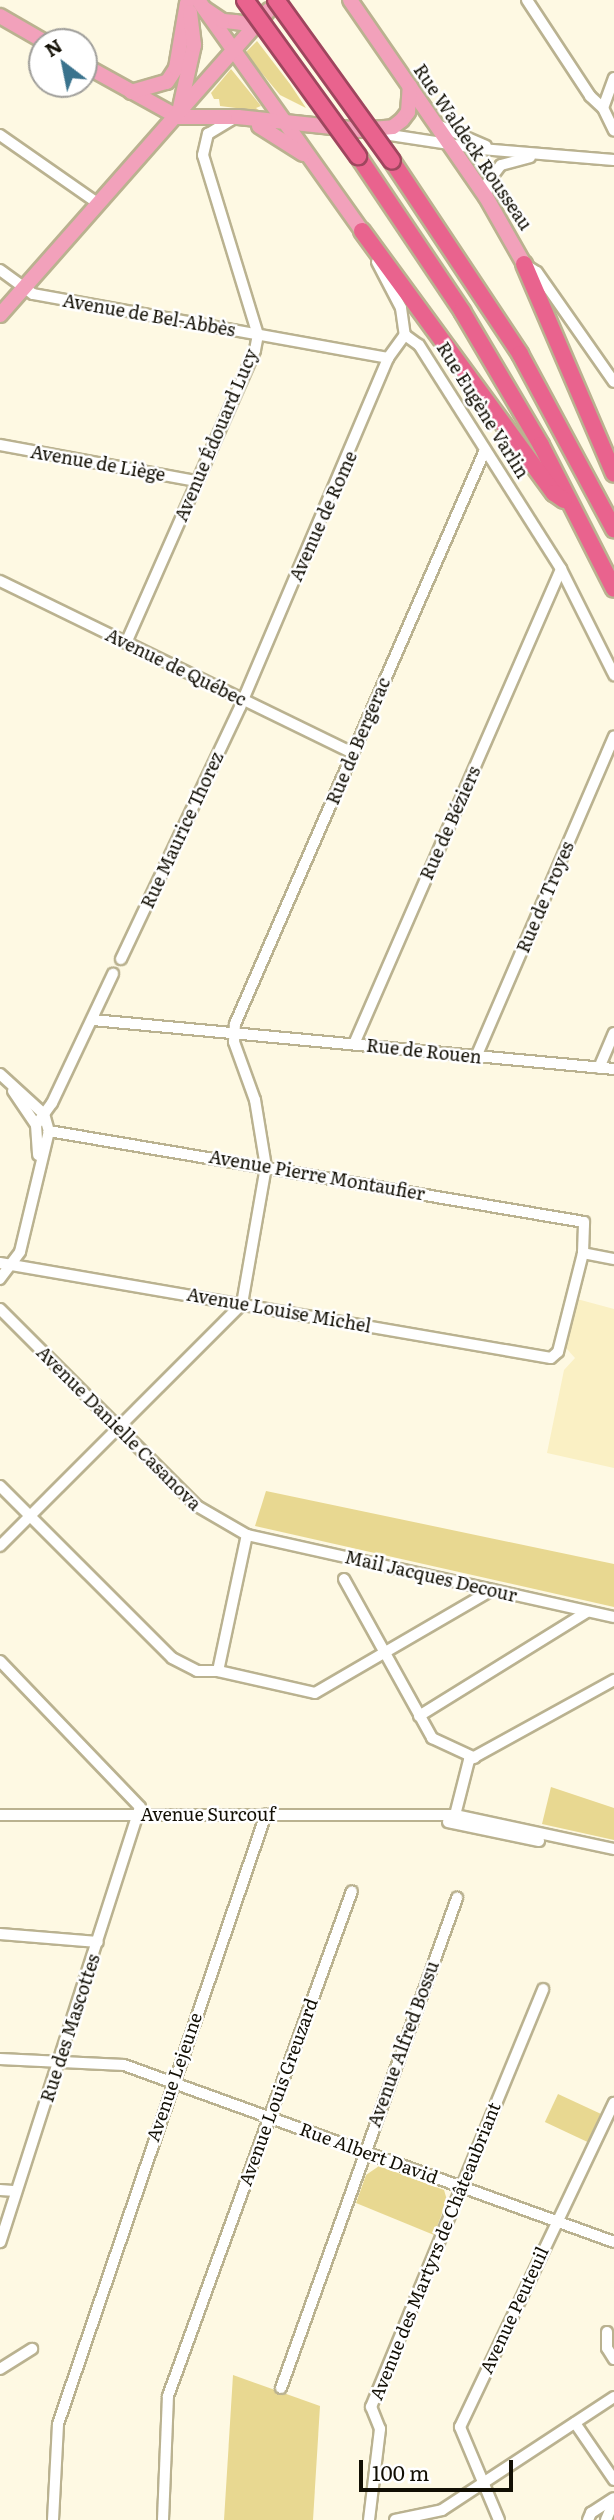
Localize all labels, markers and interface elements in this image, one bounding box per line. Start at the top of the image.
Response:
north arrow [28,28,98,98]
text: N [39,31,67,63]
street label: Rue Waldeck Rousseau [409,60,537,234]
street label: Avenue de Bel-Abbès [61,289,237,341]
street label: Rue Eugène Varlin [432,338,534,482]
street label: Avenue Édouard Lucy [170,345,262,525]
street label: Avenue de Liège [29,441,167,485]
street label: Avenue de Rome [285,448,361,584]
street label: Avenue de Québec [102,624,250,710]
street label: Rue de Bergerac [322,674,394,808]
street label: Rue Maurice Thorez [136,748,228,912]
street label: Rue de Béziers [415,763,485,883]
street label: Rue de Troyes [512,838,578,956]
street label: Rue de Rouen [365,1034,483,1068]
street label: Avenue Pierre Montaufier [207,1145,427,1205]
street label: Avenue Louise Michel [185,1283,373,1337]
street label: Avenue Danielle Casanova [32,1341,206,1515]
street label: Mail Jacques Decour [343,1546,519,1606]
street label: Avenue Surcouf [141,1803,275,1825]
street label: Rue des Mascottes [36,1951,104,2105]
street label: Avenue Alfred Bossu [363,1958,443,2130]
street label: Avenue Louis Greuzard [234,1995,322,2189]
street label: Avenue Lejeune [142,2010,206,2144]
street label: Avenue des Martyrs de Châteaubriant [365,2099,505,2403]
street label: Rue Albert David [297,2118,441,2188]
street label: Avenue Peuteuil [475,2243,553,2377]
scale bar [362,2446,516,2490]
text: 100 m [372,2456,429,2487]

